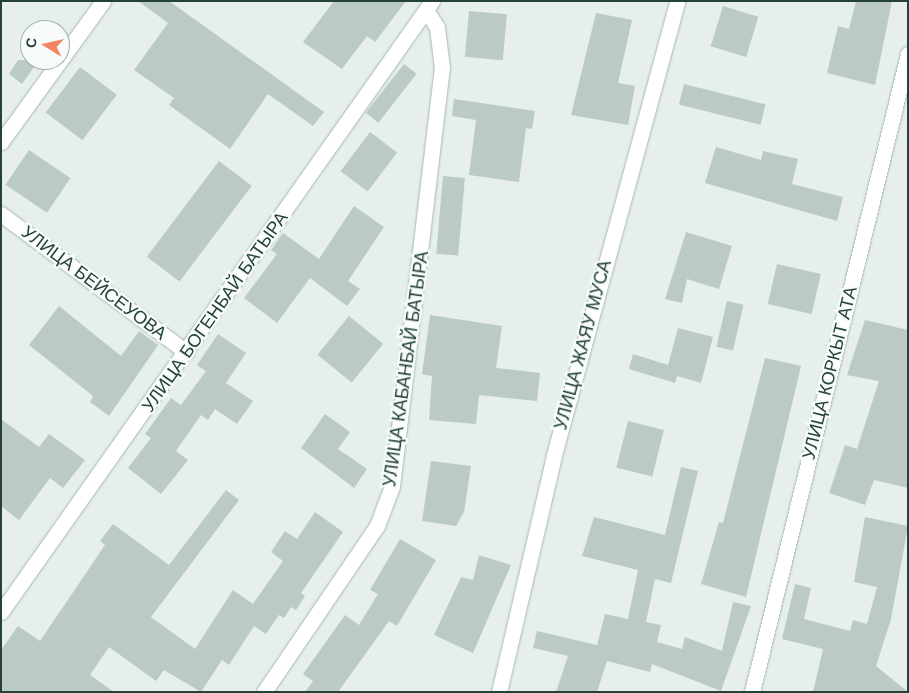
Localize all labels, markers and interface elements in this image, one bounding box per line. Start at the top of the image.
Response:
north arrow [20,20,70,70]
text: С [22,37,40,49]
street label: УЛИЦА БОГЕНБАЙ БАТЫРА [137,208,293,416]
street label: УЛИЦА БЕЙСЕУОВА [17,221,171,345]
street label: УЛИЦА КАБАНБАЙ БАТЫРА [379,250,433,488]
street label: УЛИЦА ЖАЯУ МУСА [550,258,616,432]
street label: УЛИЦА КОРКЫТ АТА [798,284,862,462]

